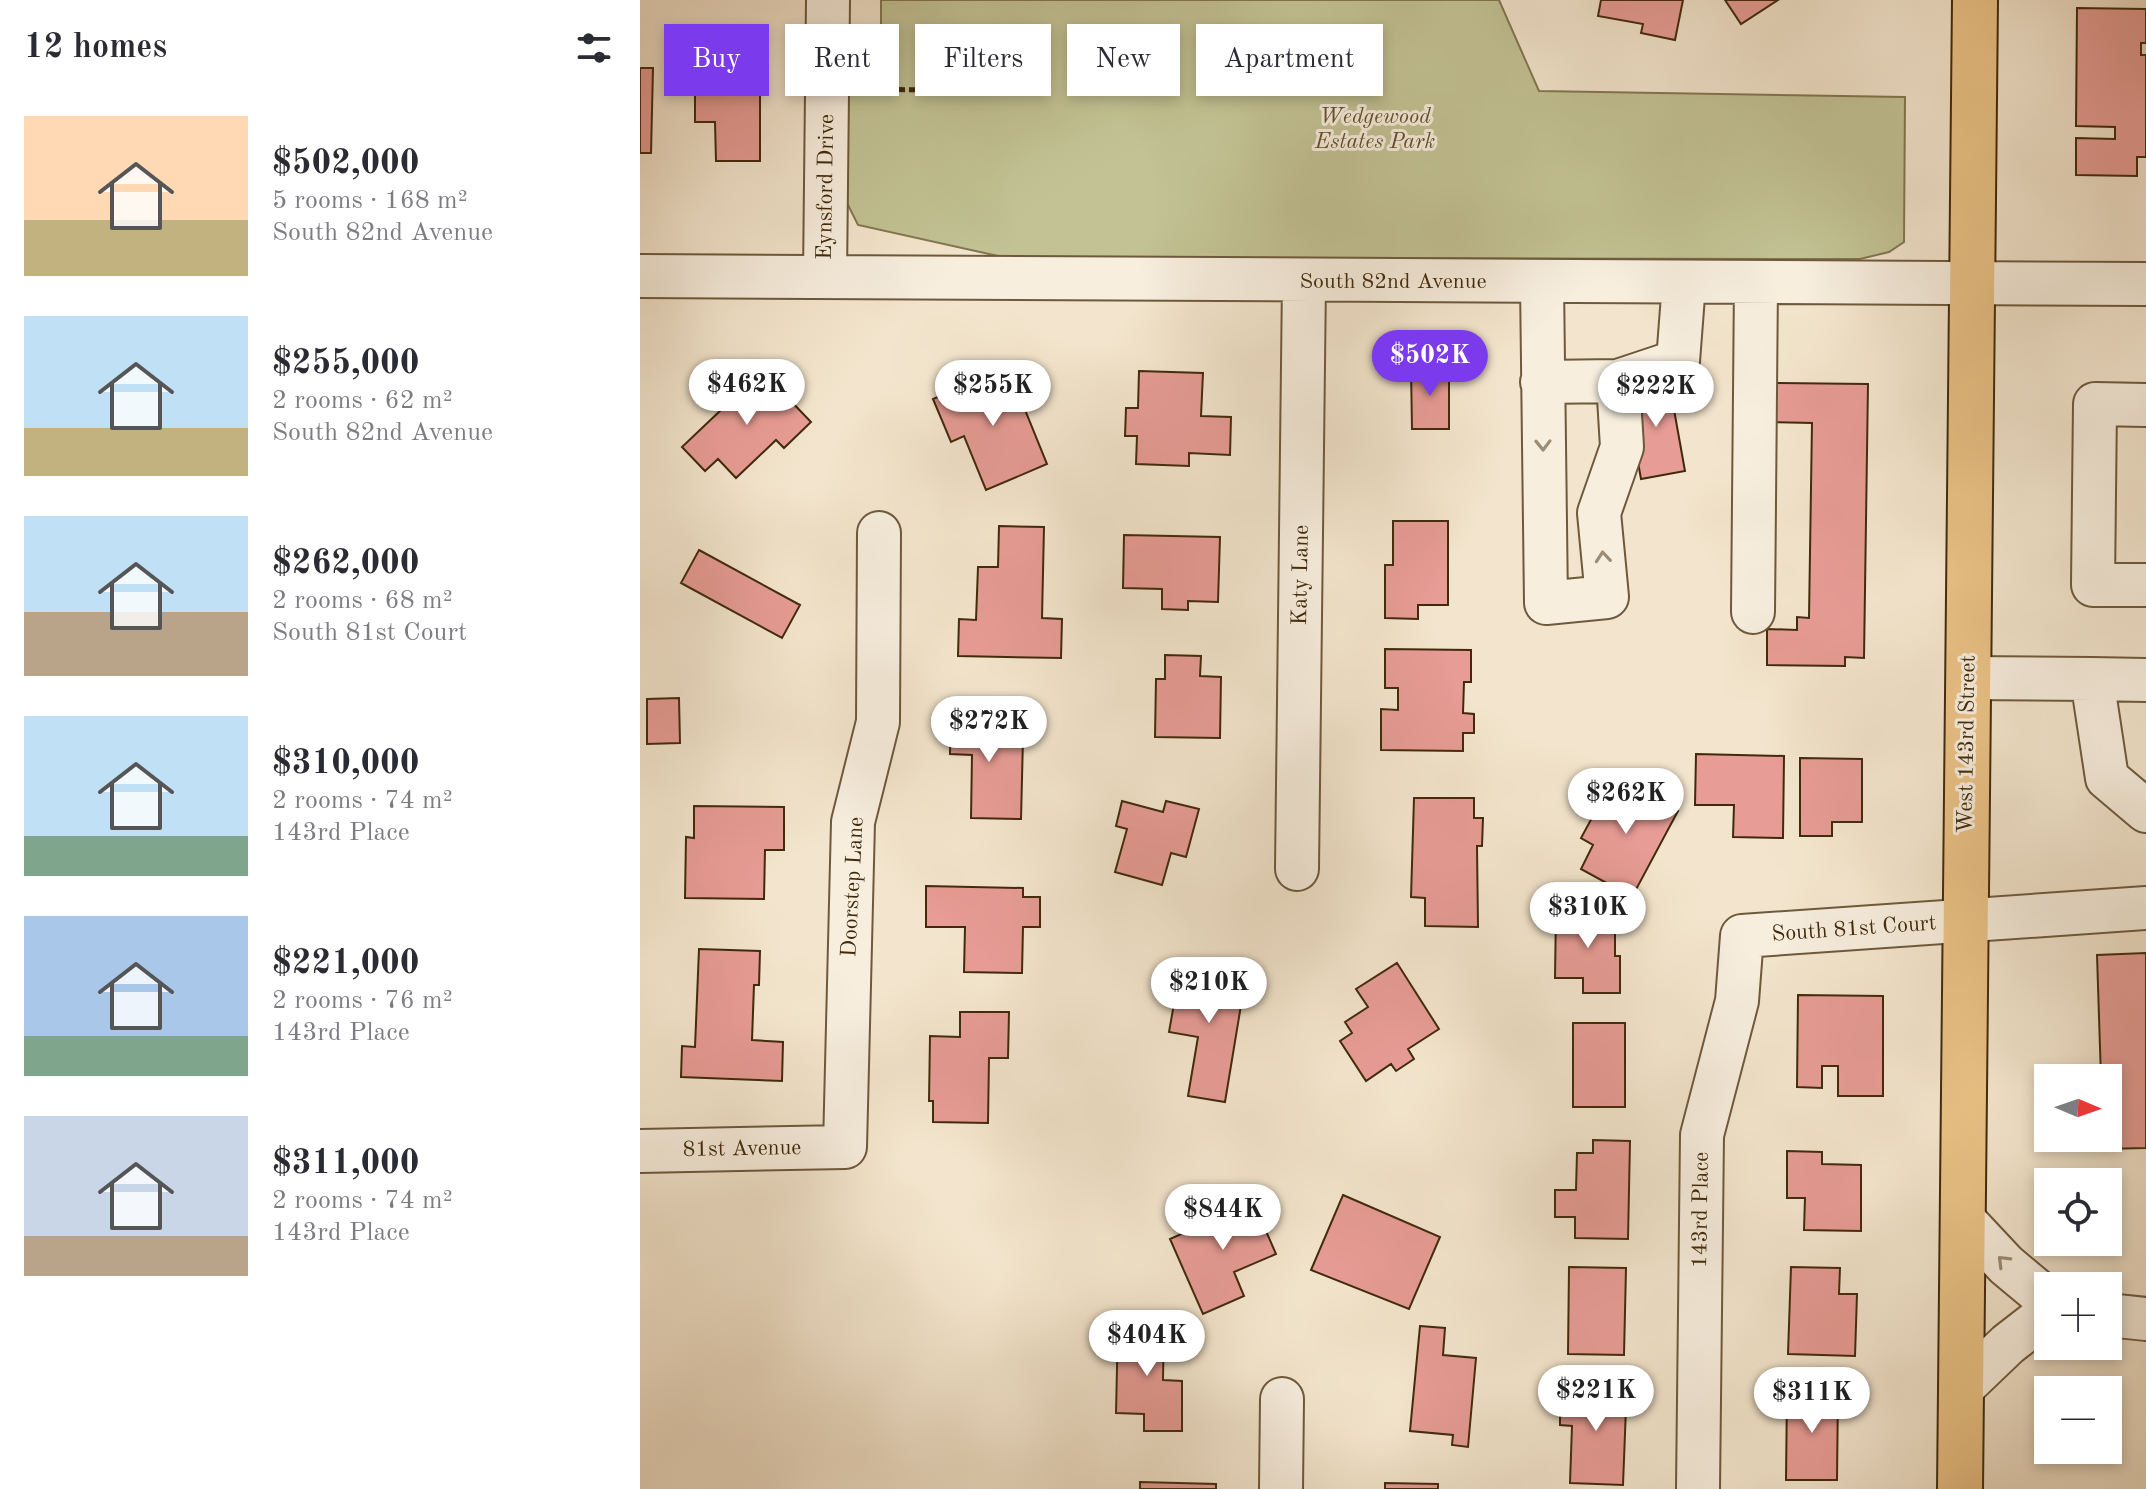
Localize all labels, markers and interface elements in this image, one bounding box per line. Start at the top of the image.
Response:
chip: Buy [664,24,769,96]
chip: Rent [785,24,899,96]
chip: Filters [915,24,1051,96]
chip: New [1067,24,1180,96]
chip: Apartment [1196,24,1383,96]
icon: filters [572,26,616,70]
text: 12 homes [24,31,167,65]
park label: Wedgewood Estates Park [1314,106,1435,153]
street label: Eynsford Drive [814,114,838,260]
text: $502,000 [272,147,420,181]
icon: home [88,148,184,244]
text: 5 rooms · 168 m² [272,188,468,214]
text: South 82nd Avenue [272,220,493,246]
street label: South 82nd Avenue [1299,271,1487,293]
pin: $502K [1374,330,1486,398]
text: $502K [1390,343,1470,369]
text: $255,000 [272,347,420,381]
icon: home [88,348,184,444]
pin: $462K [691,359,803,427]
pin: $255K [937,360,1049,428]
pin: $222K [1600,361,1712,429]
text: $462K [707,372,787,398]
text: $255K [953,373,1033,399]
text: $222K [1616,374,1696,400]
text: 2 rooms · 62 m² [272,388,453,414]
text: South 82nd Avenue [272,420,493,446]
one-way arrow [1534,439,1552,452]
street label: Katy Lane [1289,524,1313,626]
text: $262,000 [272,547,420,581]
icon: home [88,548,184,644]
one-way arrow [1595,550,1612,563]
text: 2 rooms · 68 m² [272,588,453,614]
text: South 81st Court [272,620,467,646]
street label: West 143rd Street [1954,655,1980,833]
pin: $272K [933,696,1045,764]
text: $272K [949,709,1029,735]
text: $310,000 [272,747,420,781]
icon: home [88,748,184,844]
pin: $262K [1570,768,1682,836]
text: $262K [1586,781,1666,807]
text: 2 rooms · 74 m² [272,788,453,814]
street label: Doorstep Lane [838,816,868,958]
text: 143rd Place [272,820,410,846]
pin: $310K [1532,882,1644,950]
text: $310K [1548,895,1628,921]
street label: South 81st Court [1771,912,1937,946]
text: $221,000 [272,947,420,981]
icon: home [88,948,184,1044]
pin: $210K [1153,957,1265,1025]
text: $210K [1169,970,1249,996]
text: 2 rooms · 76 m² [272,988,453,1014]
text: 143rd Place [272,1020,410,1046]
north arrow [2034,1064,2122,1152]
map controls [2034,1064,2122,1464]
street label: 81st Avenue [682,1137,802,1161]
text: $311,000 [272,1147,420,1181]
icon: home [88,1148,184,1244]
street label: 143rd Place [1689,1152,1713,1268]
button: locate [2034,1168,2122,1256]
pin: $844K [1167,1184,1279,1252]
text: 2 rooms · 74 m² [272,1188,453,1214]
text: $844K [1183,1197,1263,1223]
text: 143rd Place [272,1220,410,1246]
one-way arrow [1998,1256,2012,1270]
button: + [2034,1272,2122,1360]
pin: $404K [1091,1310,1203,1378]
text: $404K [1107,1323,1187,1349]
pin: $221K [1540,1365,1652,1433]
pin: $311K [1756,1367,1868,1435]
button: − [2034,1376,2122,1464]
text: $221K [1556,1378,1636,1404]
text: $311K [1772,1380,1852,1406]

